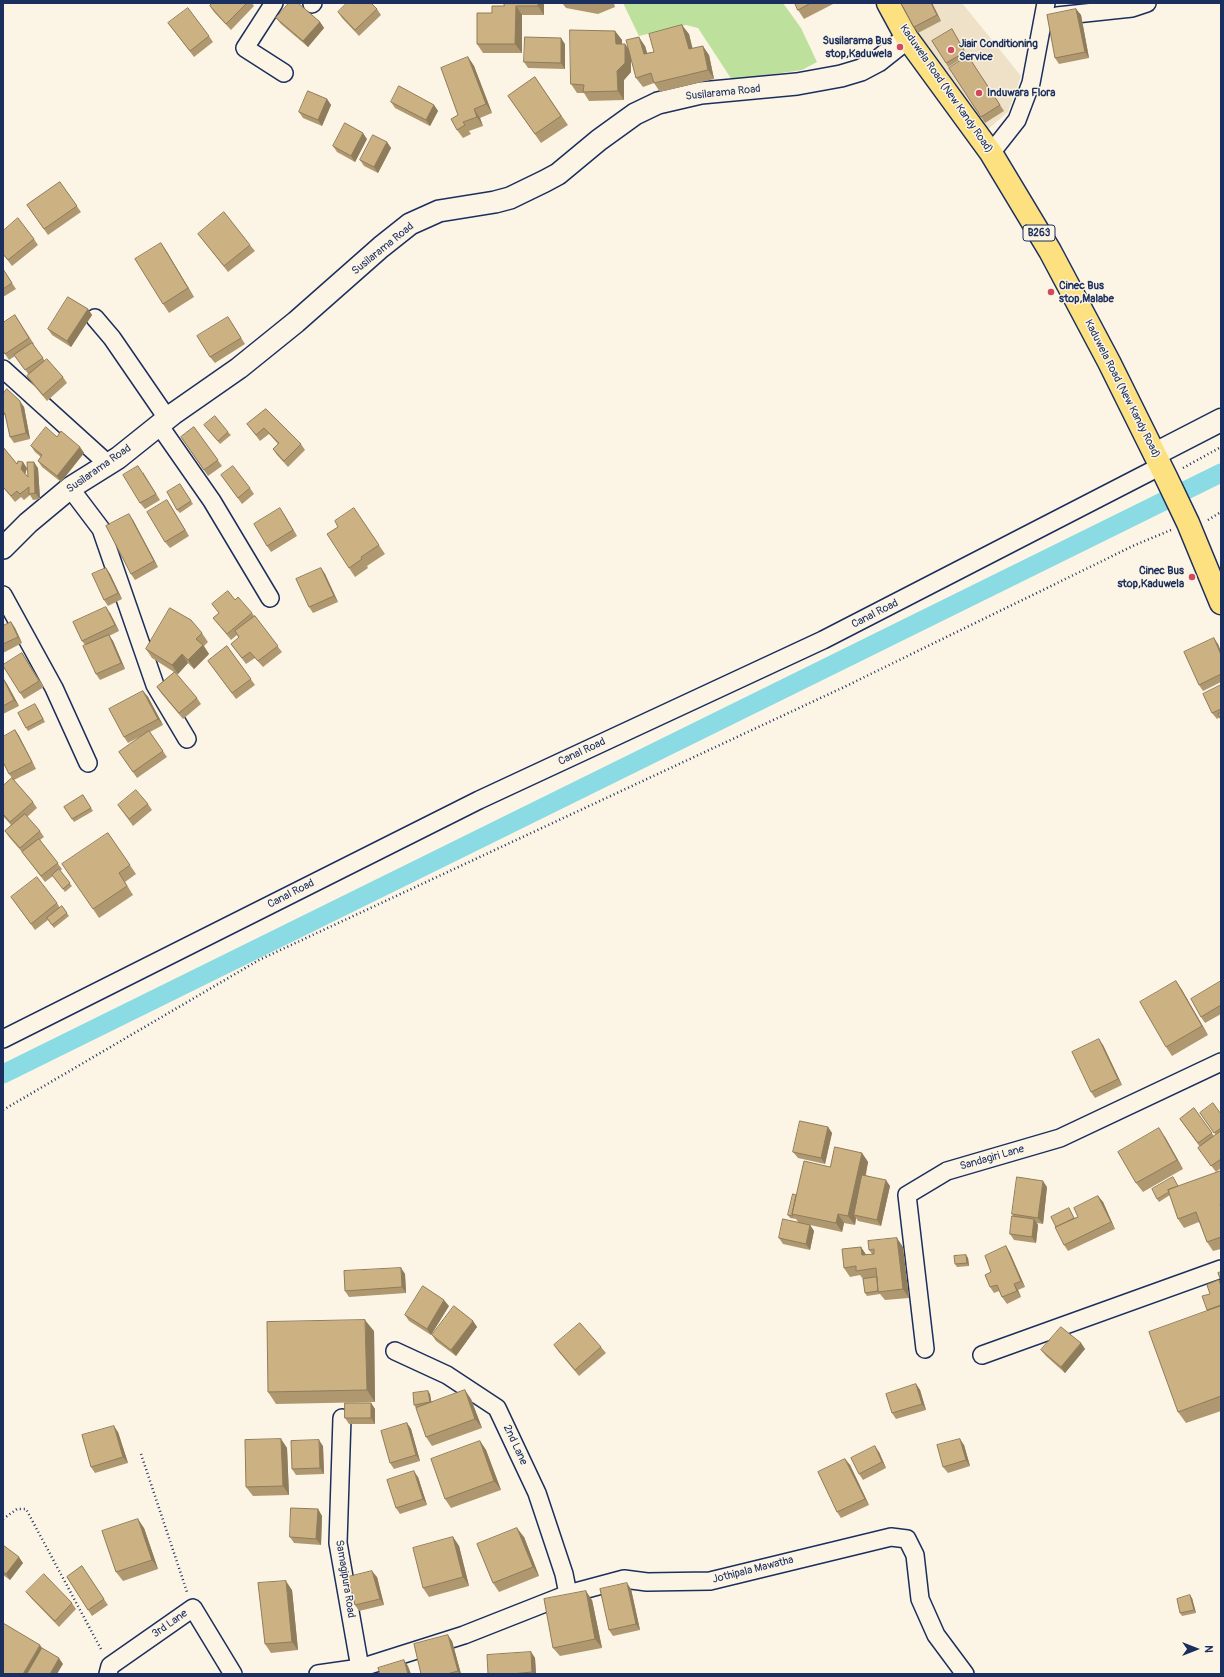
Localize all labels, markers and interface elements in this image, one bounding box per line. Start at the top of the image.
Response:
street label: Kaduwela Road (New Kandy Road) [897,22,995,156]
place label: Susilarama Bus stop,Kaduwela [822,34,892,60]
place label: Jiair Conditioning Service [959,37,1038,63]
marker: Susilarama Bus stop,Kaduwela [895,42,905,52]
marker: Jiair Conditioning Service [946,45,956,55]
street label: Susilarama Road [685,82,761,104]
place label: Induwara Flora [987,86,1055,100]
marker: Induwara Flora [974,88,984,98]
street label: Susilarama Road [349,220,417,278]
road number: B263 [1023,225,1055,241]
place label: Cinec Bus stop,Malabe [1059,279,1114,305]
marker: Cinec Bus stop,Malabe [1046,287,1056,297]
street label: Kaduwela Road (New Kandy Road) [1081,318,1163,460]
street label: Susilarama Road [64,442,134,496]
place label: Cinec Bus stop,Kaduwela [1117,564,1184,590]
marker: Cinec Bus stop,Kaduwela [1187,572,1197,582]
street label: Canal Road [849,597,901,631]
street label: Canal Road [556,735,608,769]
street label: Canal Road [265,877,317,911]
street label: Sandagiri Lane [958,1143,1026,1173]
street label: 2nd Lane [500,1423,530,1467]
street label: Samagipura Road [332,1539,358,1619]
street label: Jothipala Mawatha [711,1554,795,1586]
street label: 3rd Lane [150,1607,190,1641]
north arrow [1176,1629,1216,1669]
text: N [1202,1645,1215,1653]

